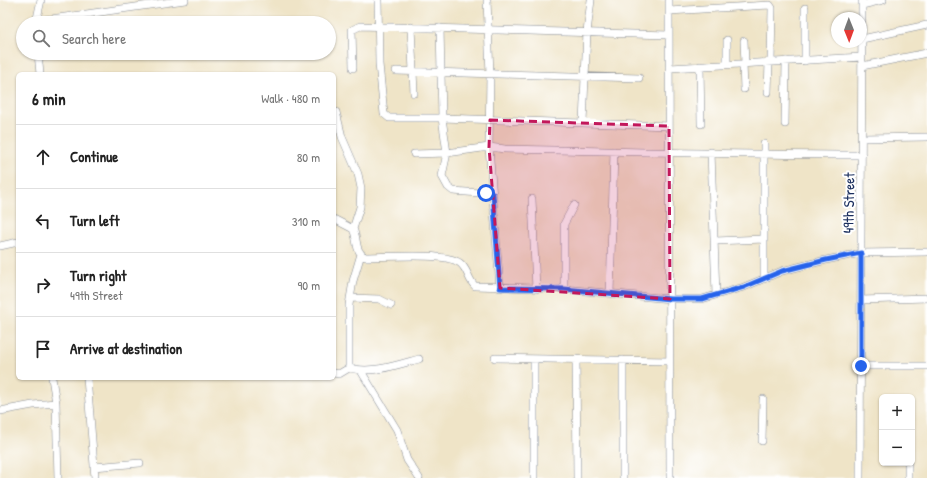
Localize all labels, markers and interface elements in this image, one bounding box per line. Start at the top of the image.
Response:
north arrow [831,12,867,48]
search box [16,16,336,60]
icon: search [30,27,52,49]
text: Search here [62,28,126,49]
text: 6 min [32,87,66,110]
text: Walk · 480 m [261,89,320,107]
icon: ahead [32,146,54,168]
text: Continue [70,146,118,167]
text: 80 m [297,148,320,166]
street label: 49th Street [837,171,860,234]
route start [477,184,495,202]
icon: left [32,210,54,232]
text: Turn left [70,210,120,231]
text: 310 m [292,212,320,230]
text: Turn right [70,265,126,286]
icon: right [32,274,54,296]
text: 90 m [298,276,320,294]
text: 49th Street [70,286,123,304]
icon: arrive [32,338,54,360]
text: Arrive at destination [70,338,182,359]
route end [852,357,870,375]
map controls [879,394,915,466]
button: + [879,394,915,430]
button: − [879,430,915,466]

